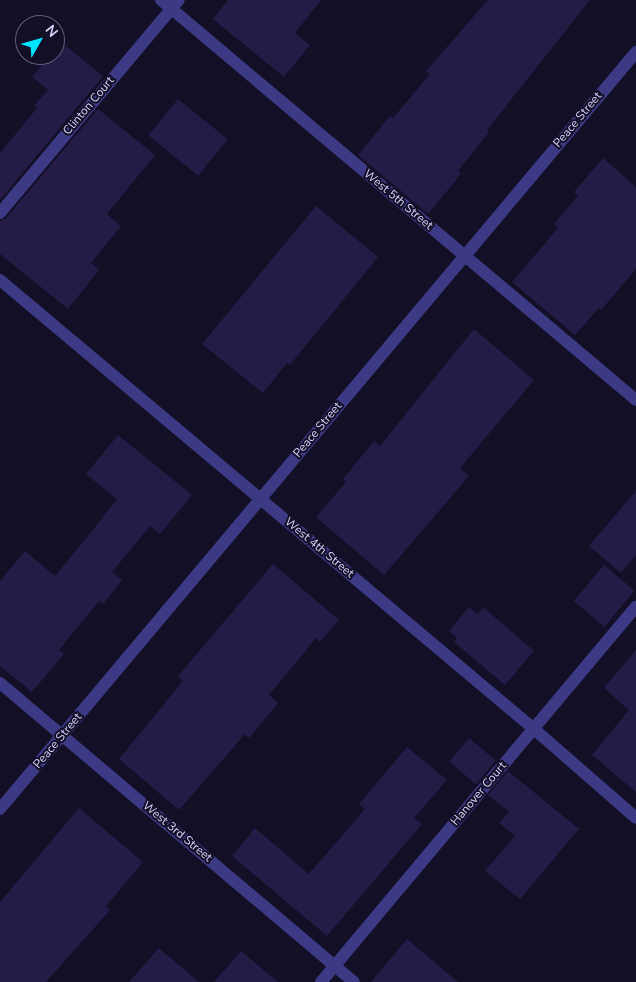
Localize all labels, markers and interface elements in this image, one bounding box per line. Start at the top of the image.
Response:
north arrow [15,15,65,65]
text: N [41,21,62,41]
street label: Clinton Court [60,74,118,138]
street label: Peace Street [551,89,605,151]
street label: West 5th Street [360,167,436,233]
street label: Peace Street [291,399,345,461]
street label: West 4th Street [281,515,357,581]
street label: Peace Street [31,710,85,772]
street label: Hanover Court [448,759,510,829]
street label: West 3rd Street [139,799,215,865]

